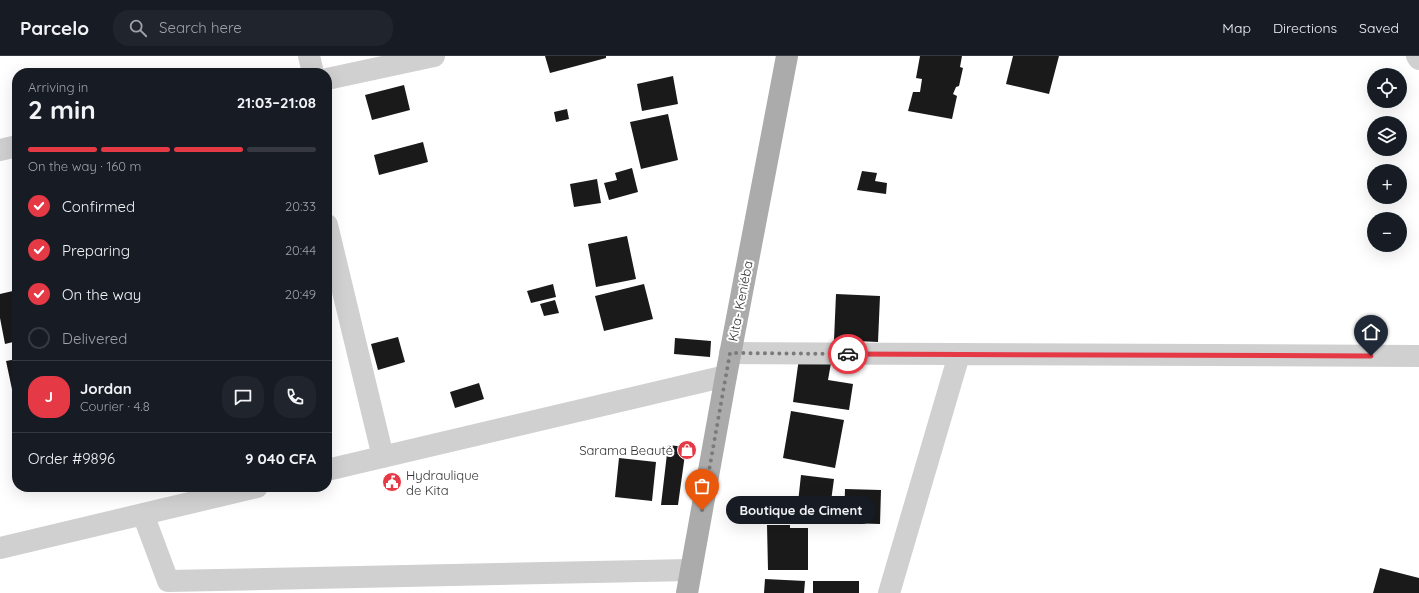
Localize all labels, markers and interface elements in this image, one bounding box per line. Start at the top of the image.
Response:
search box [113,10,393,46]
text: Parcelo [20,16,89,40]
icon: search [127,17,149,39]
text: Search here [159,18,242,37]
text: Map [1222,19,1251,37]
text: Directions [1273,19,1337,37]
text: Saved [1359,19,1399,37]
map controls [1367,68,1407,252]
button: locate [1367,68,1407,108]
text: Arriving in [28,79,88,95]
text: 2 min [28,93,96,126]
text: 21:03–21:08 [237,93,316,112]
button: layers [1367,116,1407,156]
text: On the way · 160 m [28,158,141,174]
button: + [1367,164,1407,204]
icon: check [28,195,50,217]
text: Confirmed [62,197,135,216]
text: 20:33 [285,198,316,214]
button: − [1367,212,1407,252]
icon: check [28,239,50,261]
text: Preparing [62,241,130,260]
text: 20:44 [285,242,316,258]
street label: Kita- Keniéba [724,259,756,343]
icon: check [28,283,50,305]
text: On the way [62,285,141,304]
text: 20:49 [285,286,316,302]
pin [1354,315,1388,356]
icon: home [1360,321,1382,343]
text: Delivered [62,329,127,348]
courier [828,334,868,374]
icon: car [837,343,859,365]
button: chat [222,376,264,418]
button: phone [274,376,316,418]
text: Jordan [80,379,132,398]
text: J [45,387,53,406]
text: Courier · 4.8 [80,398,150,414]
shop icon: Sarama Beauté [676,439,698,461]
place label: Sarama Beauté [579,442,673,458]
text: Order #9896 [28,449,115,468]
text: 9 040 CFA [245,449,316,468]
place label: Hydraulique de Kita [406,467,479,498]
pin [685,469,719,510]
public building icon: Hydraulique de Kita [381,471,403,493]
icon: bag [691,475,713,497]
callout: Boutique de Ciment [726,496,876,524]
text: Boutique de Ciment [739,502,863,518]

